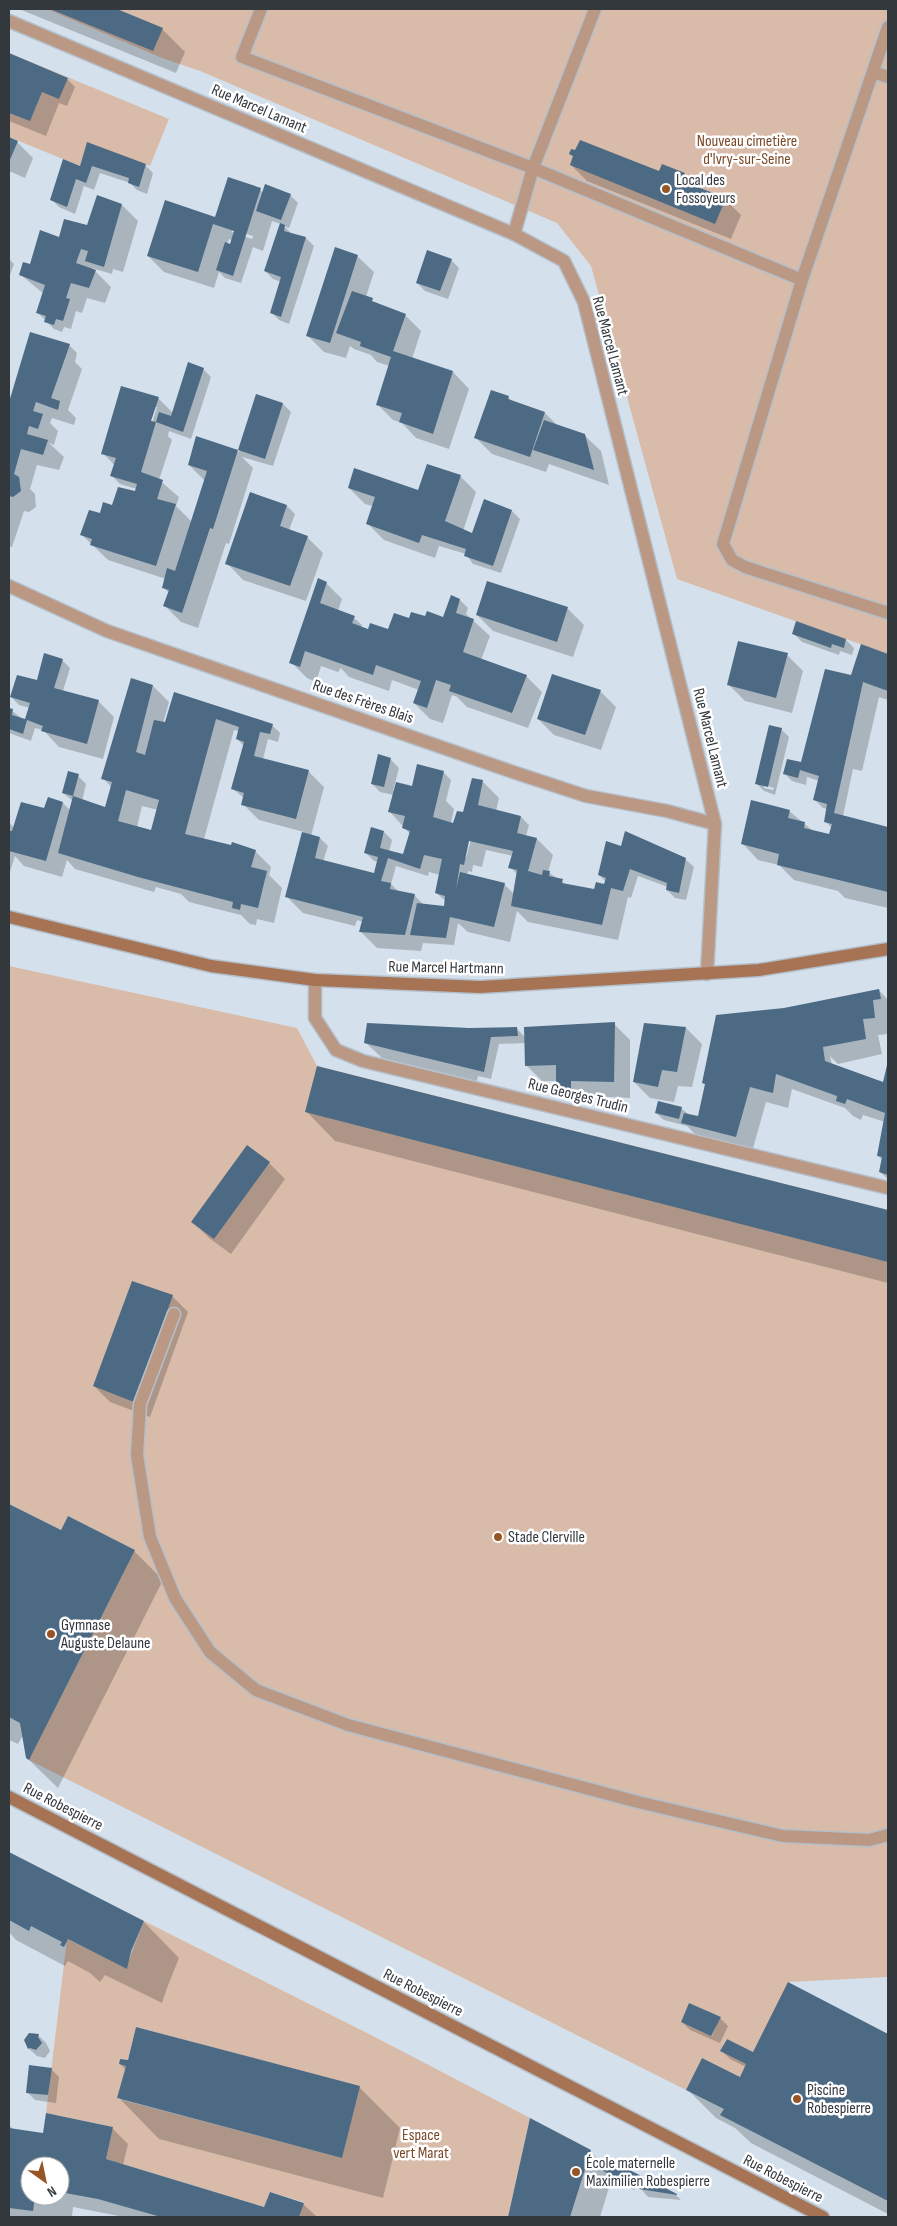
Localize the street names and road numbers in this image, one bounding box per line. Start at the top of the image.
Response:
street label: Rue Marcel Lamant [208,80,310,138]
street label: Rue Marcel Lamant [588,294,632,398]
street label: Rue des Frères Blais [310,676,416,728]
street label: Rue Marcel Lamant [688,686,732,790]
street label: Rue Marcel Hartmann [388,957,504,979]
street label: Rue Georges Trudin [526,1074,630,1118]
street label: Rue Robespierre [20,1779,106,1835]
street label: Rue Robespierre [380,1965,466,2021]
street label: Rue Robespierre [740,2151,826,2207]

